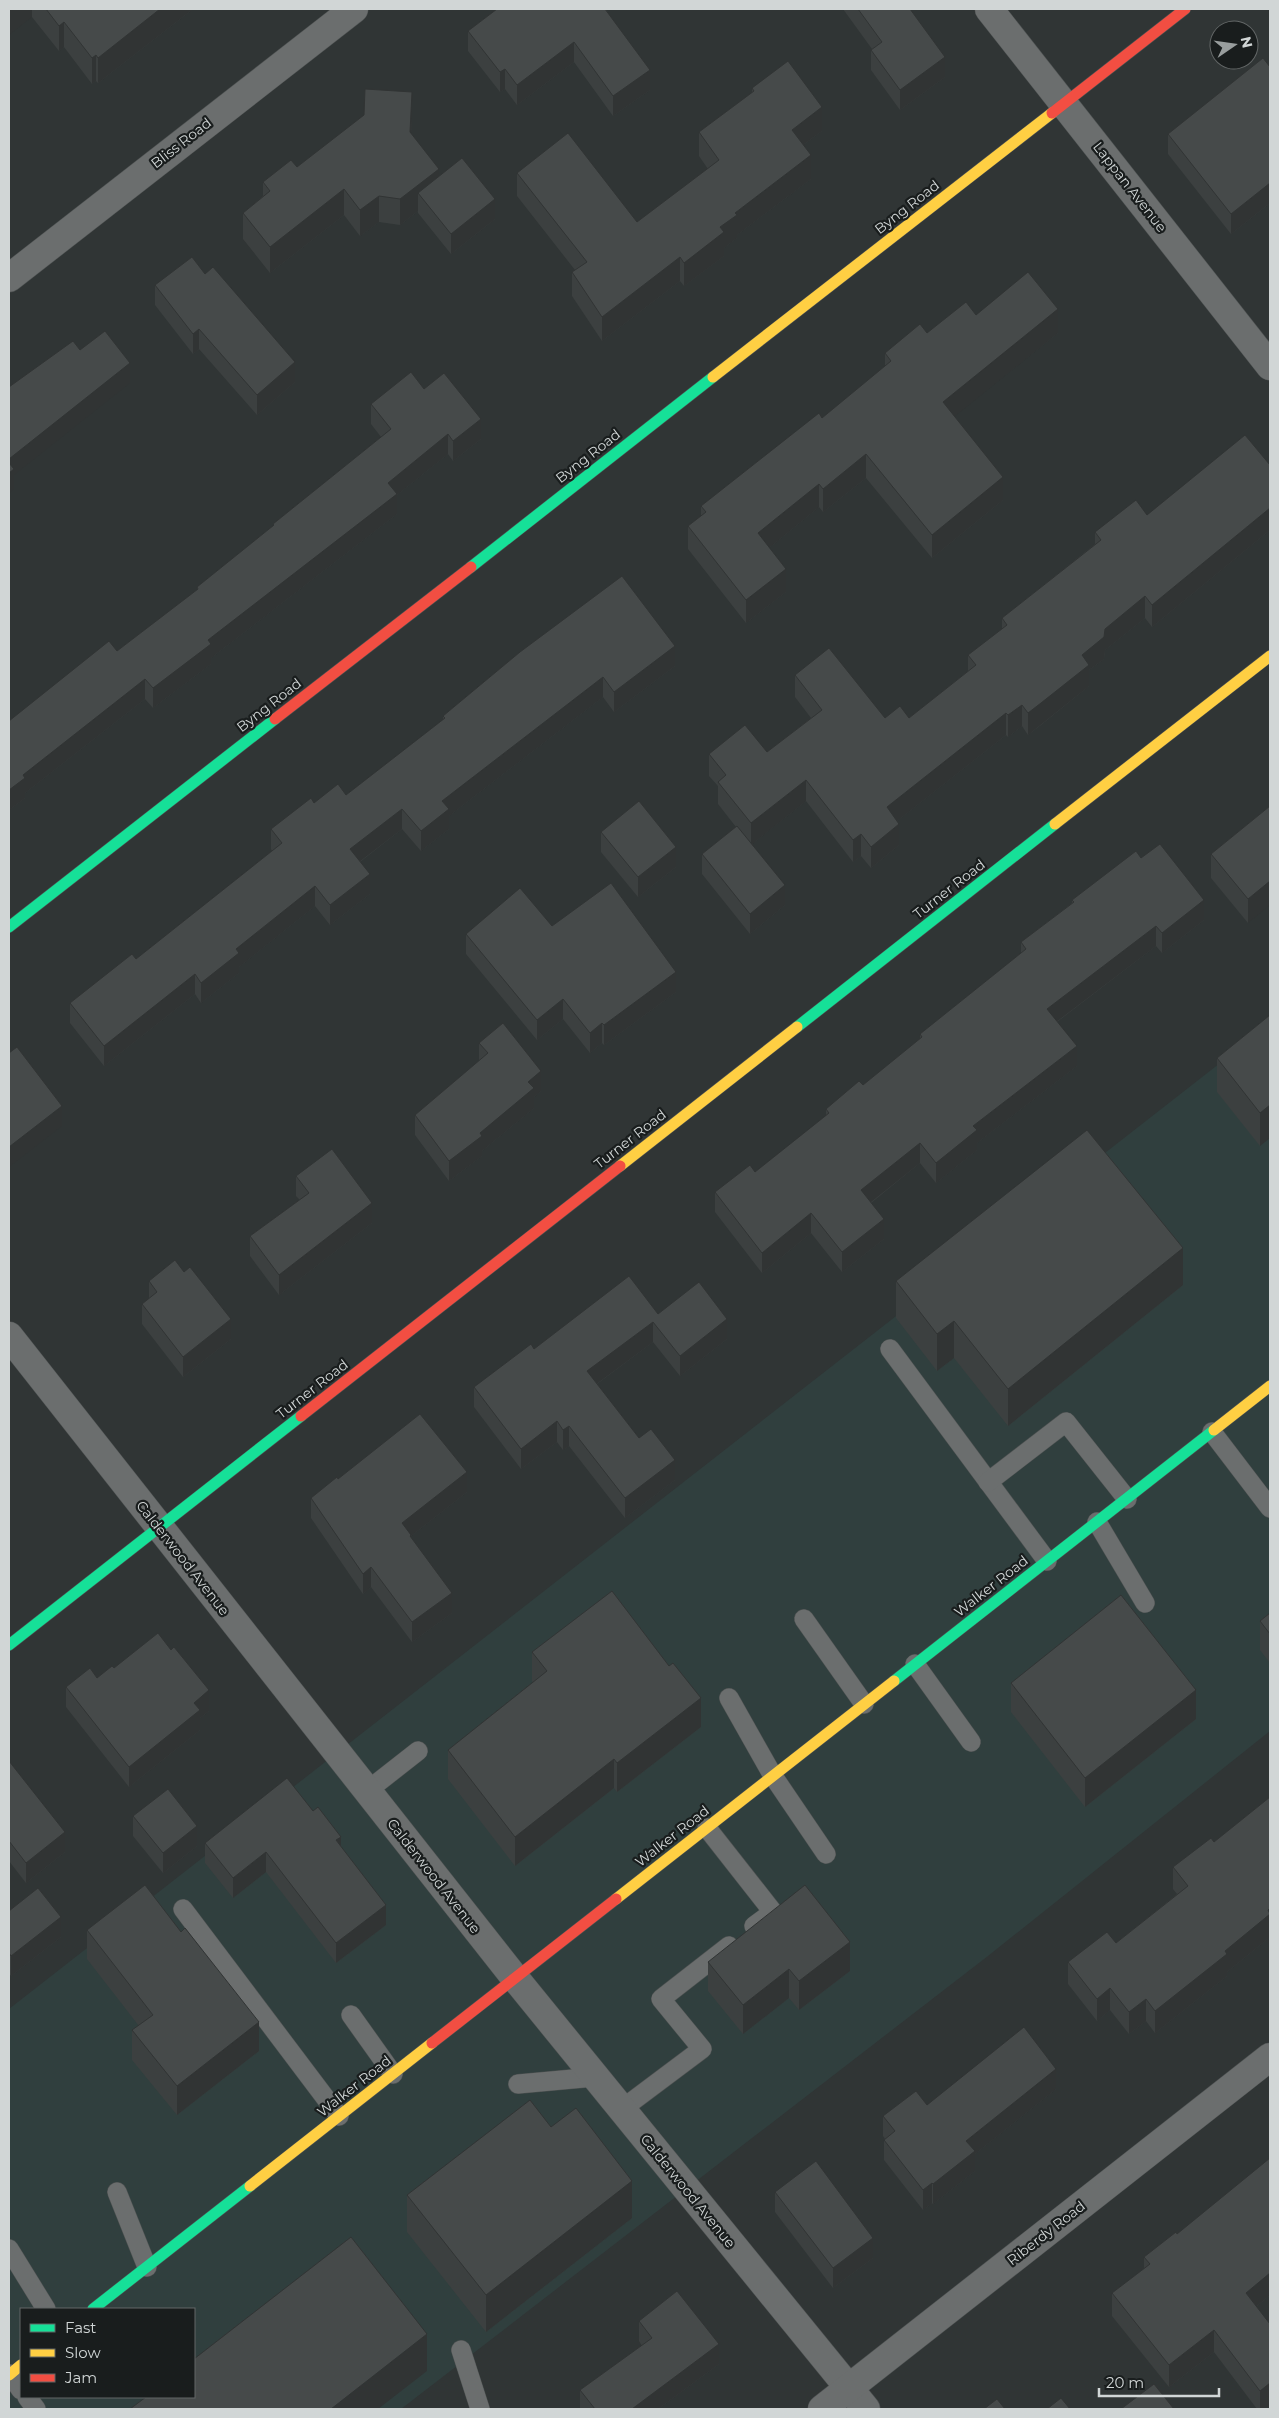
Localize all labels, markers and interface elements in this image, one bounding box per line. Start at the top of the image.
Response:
north arrow [1209,20,1259,70]
text: N [1237,35,1257,50]
street label: Bliss Road [147,114,215,172]
street label: Lappan Avenue [1089,138,1171,236]
street label: Byng Road [871,176,943,238]
street label: Byng Road [552,425,624,487]
street label: Byng Road [233,674,305,736]
street label: Turner Road [909,855,989,923]
street label: Turner Road [590,1105,670,1173]
street label: Turner Road [272,1355,352,1423]
street label: Calderwood Avenue [132,1497,234,1619]
street label: Walker Road [950,1551,1032,1621]
street label: Walker Road [631,1801,713,1871]
street label: Calderwood Avenue [383,1815,485,1937]
street label: Walker Road [313,2051,395,2121]
street label: Calderwood Avenue [637,2130,739,2252]
street label: Riberdy Road [1003,2197,1089,2269]
legend [20,2308,195,2398]
text: Fast [65,2318,96,2337]
text: Slow [65,2343,101,2362]
scale bar [1099,2366,1219,2398]
text: Jam [64,2368,97,2387]
text: 20 m [1106,2373,1144,2392]

